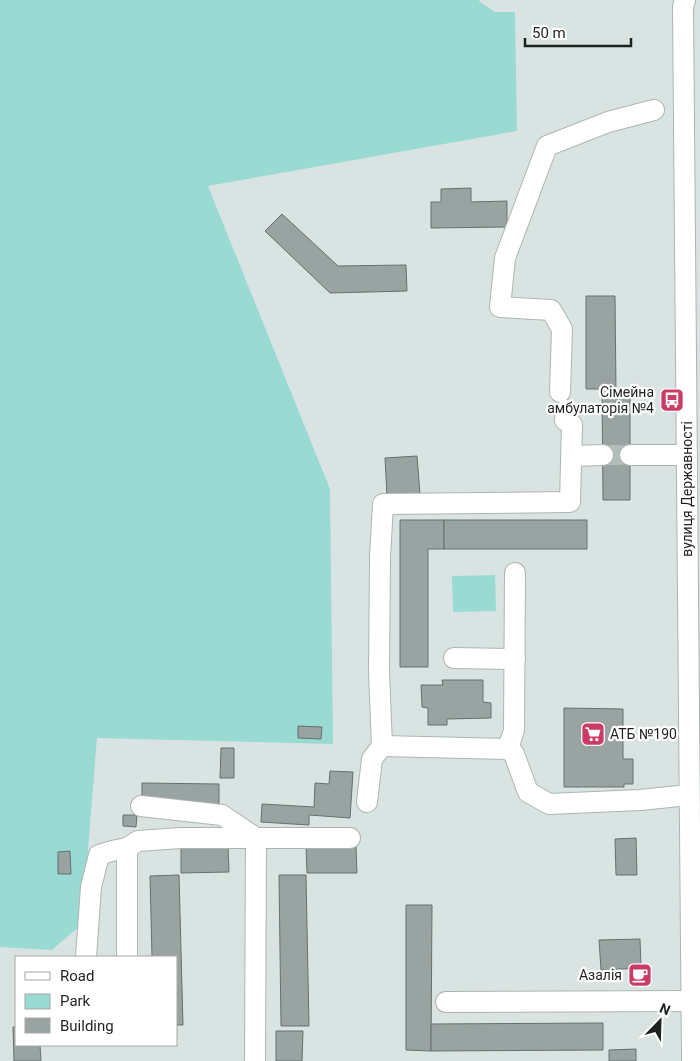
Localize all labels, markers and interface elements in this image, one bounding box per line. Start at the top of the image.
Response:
scale bar [525,15,631,47]
text: 50 m [532,24,566,42]
place label: Сімейна амбулаторія №4 [547,384,654,416]
bus stop icon: Сімейна амбулаторія №4 [659,387,685,413]
street label: вулиця Державності [679,421,695,557]
supermarket icon: АТБ №190 [580,721,606,747]
place label: АТБ №190 [610,726,677,742]
legend [15,956,178,1046]
cafe icon: Азалія [627,962,653,988]
text: Road [60,967,94,985]
place label: Азалія [579,967,622,983]
text: Park [60,992,91,1010]
north arrow [635,996,685,1046]
text: N [657,1000,673,1018]
text: Building [60,1017,114,1035]

